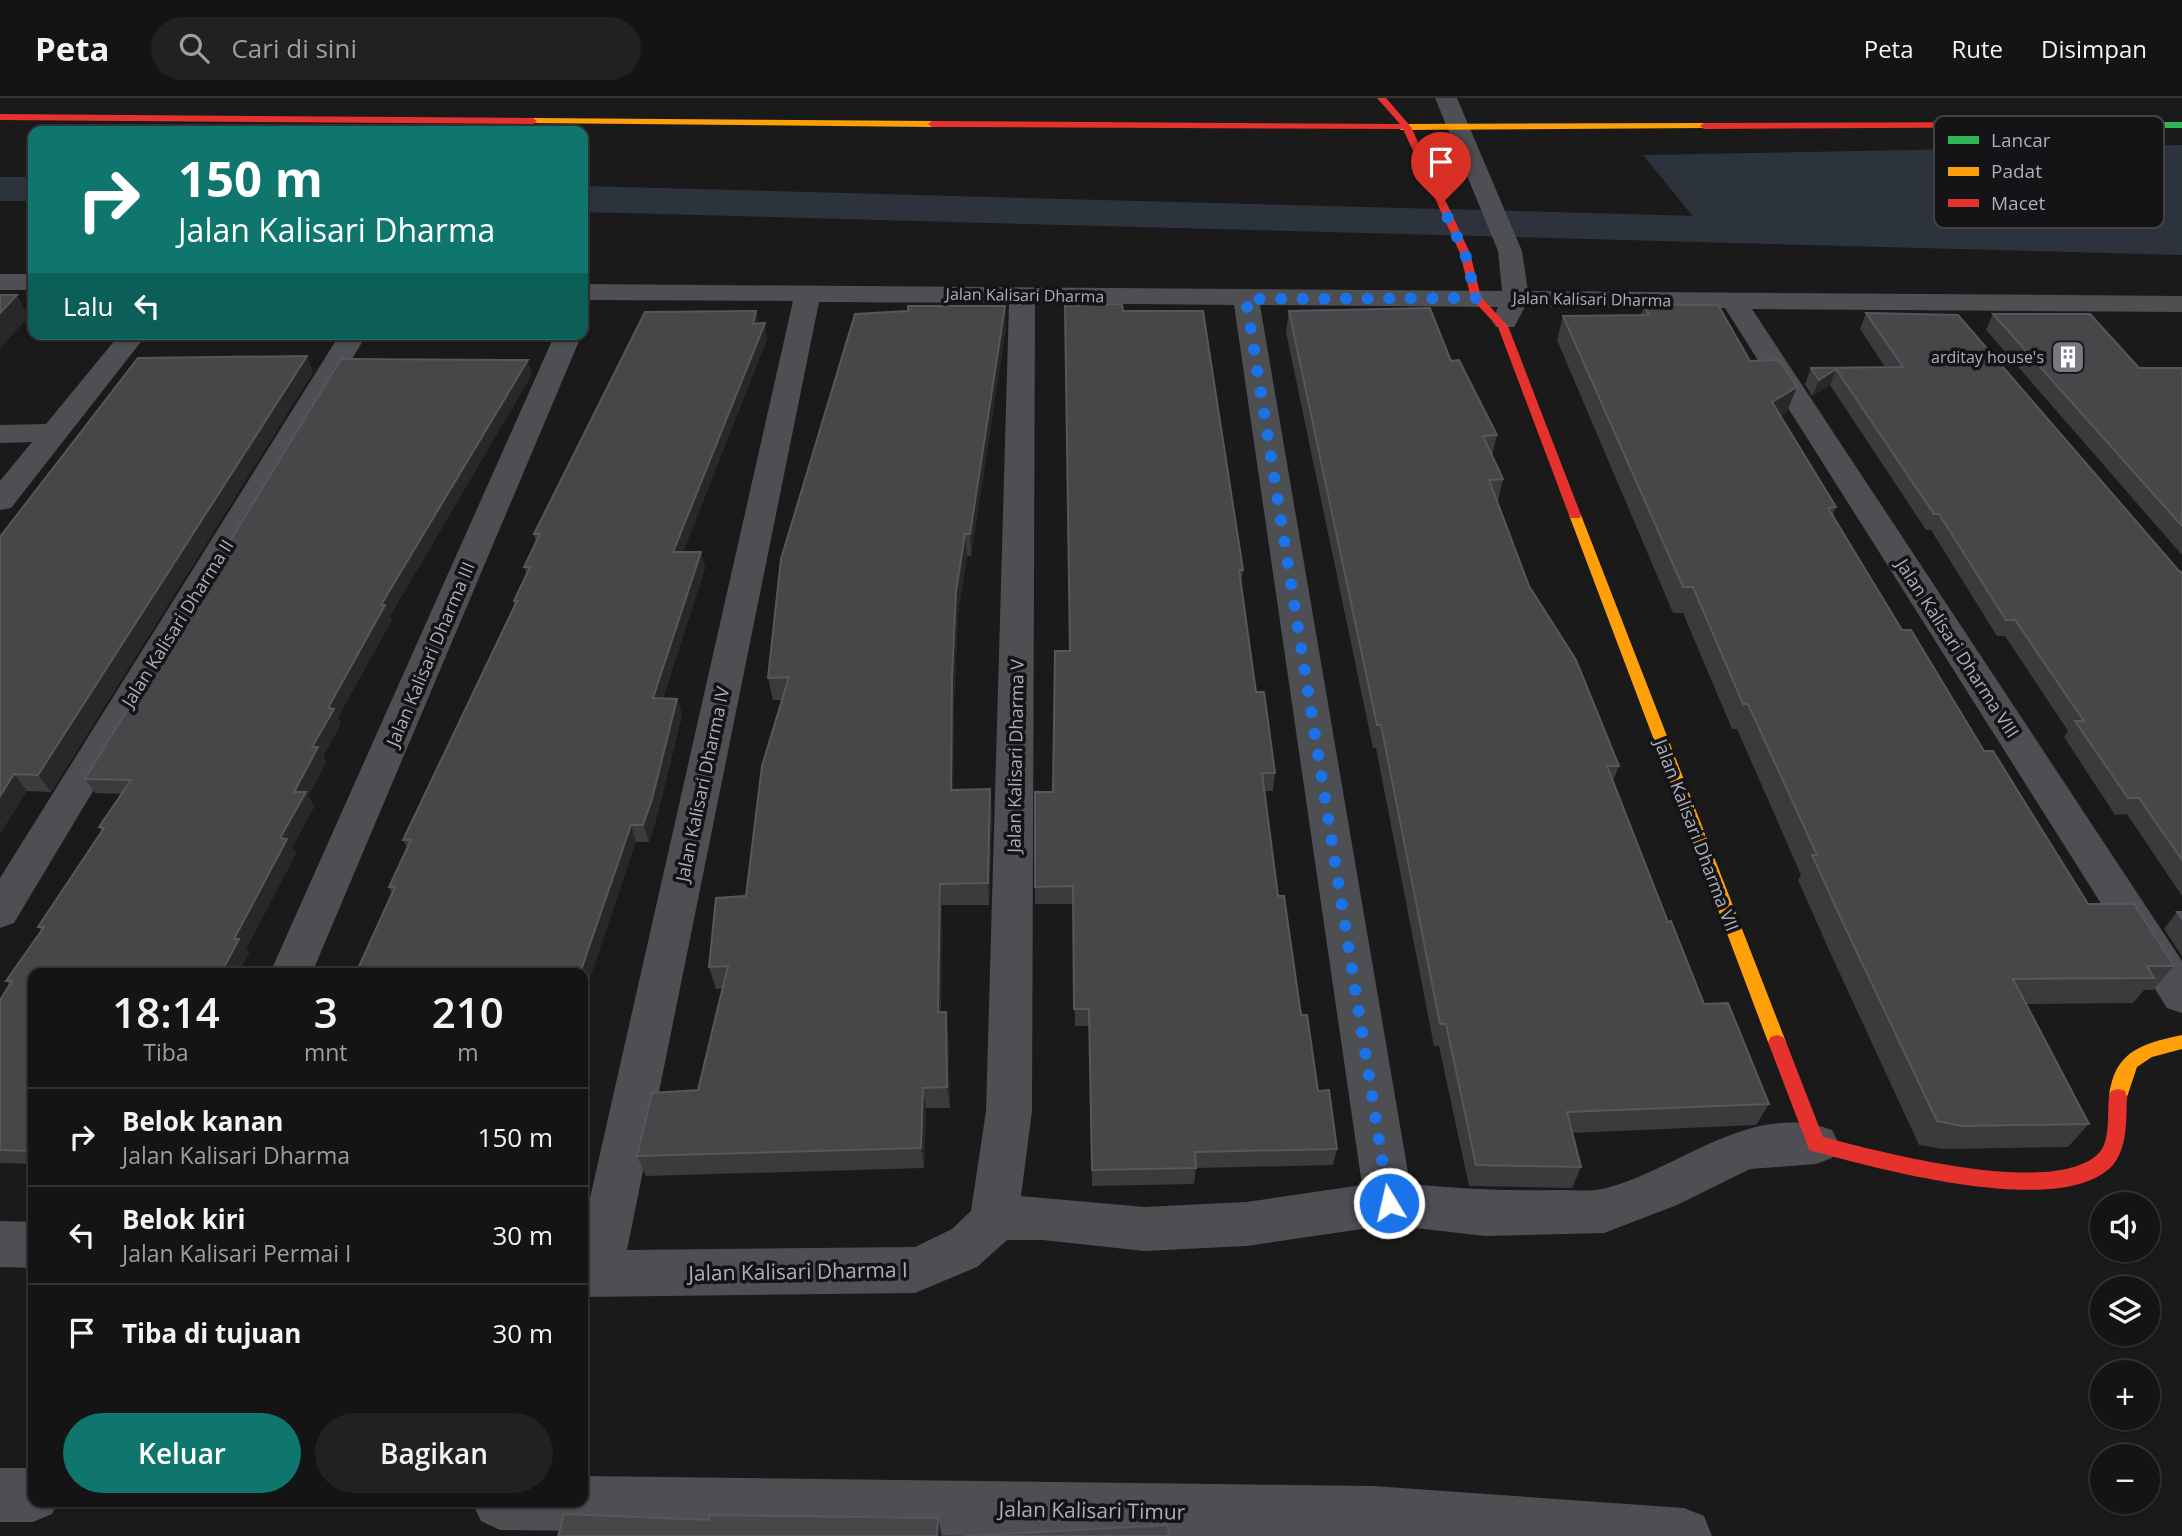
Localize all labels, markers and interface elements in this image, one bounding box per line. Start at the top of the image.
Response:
search box [151,17,641,80]
text: Peta [35,26,109,71]
icon: search [175,29,213,67]
text: Cari di sini [231,30,357,66]
text: Peta [1864,32,1914,65]
text: Rute [1952,32,2003,65]
text: Disimpan [2041,32,2147,65]
legend [1934,116,2164,228]
text: Lancar [1991,127,2051,153]
pin [1411,132,1471,204]
icon: arrive [1422,143,1460,181]
text: 150 m [178,145,323,211]
icon: right [63,154,154,245]
text: Padat [1991,158,2042,184]
text: Macet [1991,190,2045,216]
text: Jalan Kalisari Dharma [178,208,495,251]
street label: Jalan Kalisari Dharma [943,283,1105,307]
icon: left [128,287,166,325]
street label: Jalan Kalisari Dharma [1510,287,1672,311]
text: Lalu [63,288,114,324]
building icon: arditay house's [2049,338,2087,376]
place label: arditay house's [1931,346,2044,368]
street label: Jalan Kalisari Dharma II [115,535,238,713]
street label: Jalan Kalisari Dharma VIII [1890,552,2025,742]
street label: Jalan Kalisari Dharma III [379,558,480,752]
street label: Jalan Kalisari Dharma V [1001,659,1029,855]
street label: Jalan Kalisari Dharma IV [669,684,734,886]
street label: Jalan Kalisari Dharma VII [1649,734,1745,935]
text: 18:14 [112,983,220,1040]
text: 3 [314,983,338,1040]
text: 210 [432,983,504,1040]
text: Tiba [143,1036,189,1068]
text: mnt [304,1036,348,1068]
text: m [457,1036,478,1068]
text: Belok kanan [122,1103,283,1139]
icon: right [63,1118,101,1156]
text: 150 m [478,1119,553,1155]
text: Jalan Kalisari Dharma [122,1139,350,1171]
position arrow [1352,1166,1426,1240]
map controls [2090,1192,2160,1514]
button: sound [2090,1192,2160,1262]
text: Belok kiri [122,1201,246,1237]
icon: left [63,1216,101,1254]
text: 30 m [492,1217,553,1253]
text: Jalan Kalisari Permai I [122,1237,351,1269]
street label: Jalan Kalisari Dharma I [686,1255,908,1287]
button: layers [2090,1276,2160,1346]
icon: arrive [63,1314,101,1352]
text: Tiba di tujuan [122,1315,301,1351]
text: 30 m [492,1315,553,1351]
button: + [2090,1360,2160,1430]
button: Keluar [63,1413,301,1493]
button: Bagikan [315,1413,553,1493]
button: − [2090,1444,2160,1514]
street label: Jalan Kalisari Timur [997,1494,1186,1526]

